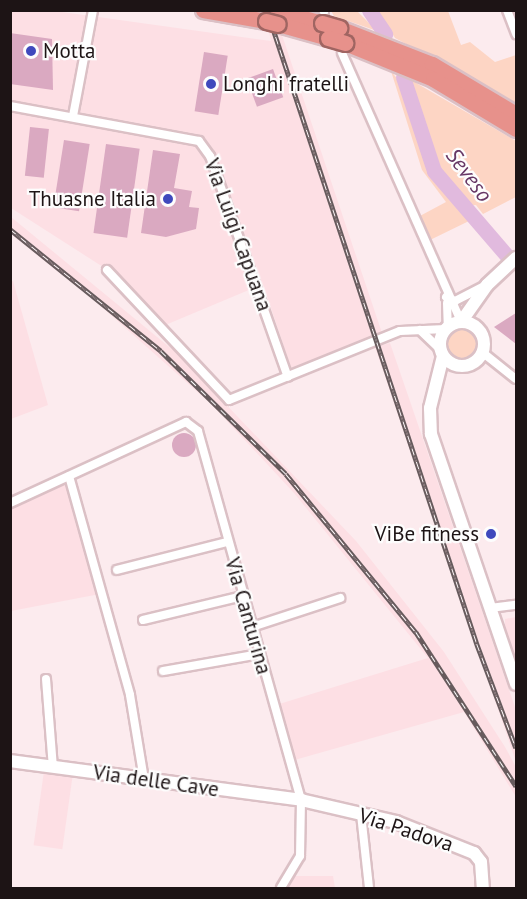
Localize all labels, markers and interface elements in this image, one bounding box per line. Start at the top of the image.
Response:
place label: Motta [43,38,96,64]
marker: Motta [24,44,38,58]
place label: Longhi fratelli [223,71,349,97]
marker: Longhi fratelli [204,77,218,91]
water label: Seveso [440,143,498,207]
street label: Via Luigi Capuana [199,155,277,315]
place label: Thuasne Italia [29,186,156,212]
marker: Thuasne Italia [161,192,175,206]
place label: ViBe fitness [375,521,479,547]
marker: ViBe fitness [484,527,498,541]
street label: Via Canturina [219,555,277,677]
street label: Via delle Cave [92,760,220,802]
street label: Via Padova [356,803,456,857]

